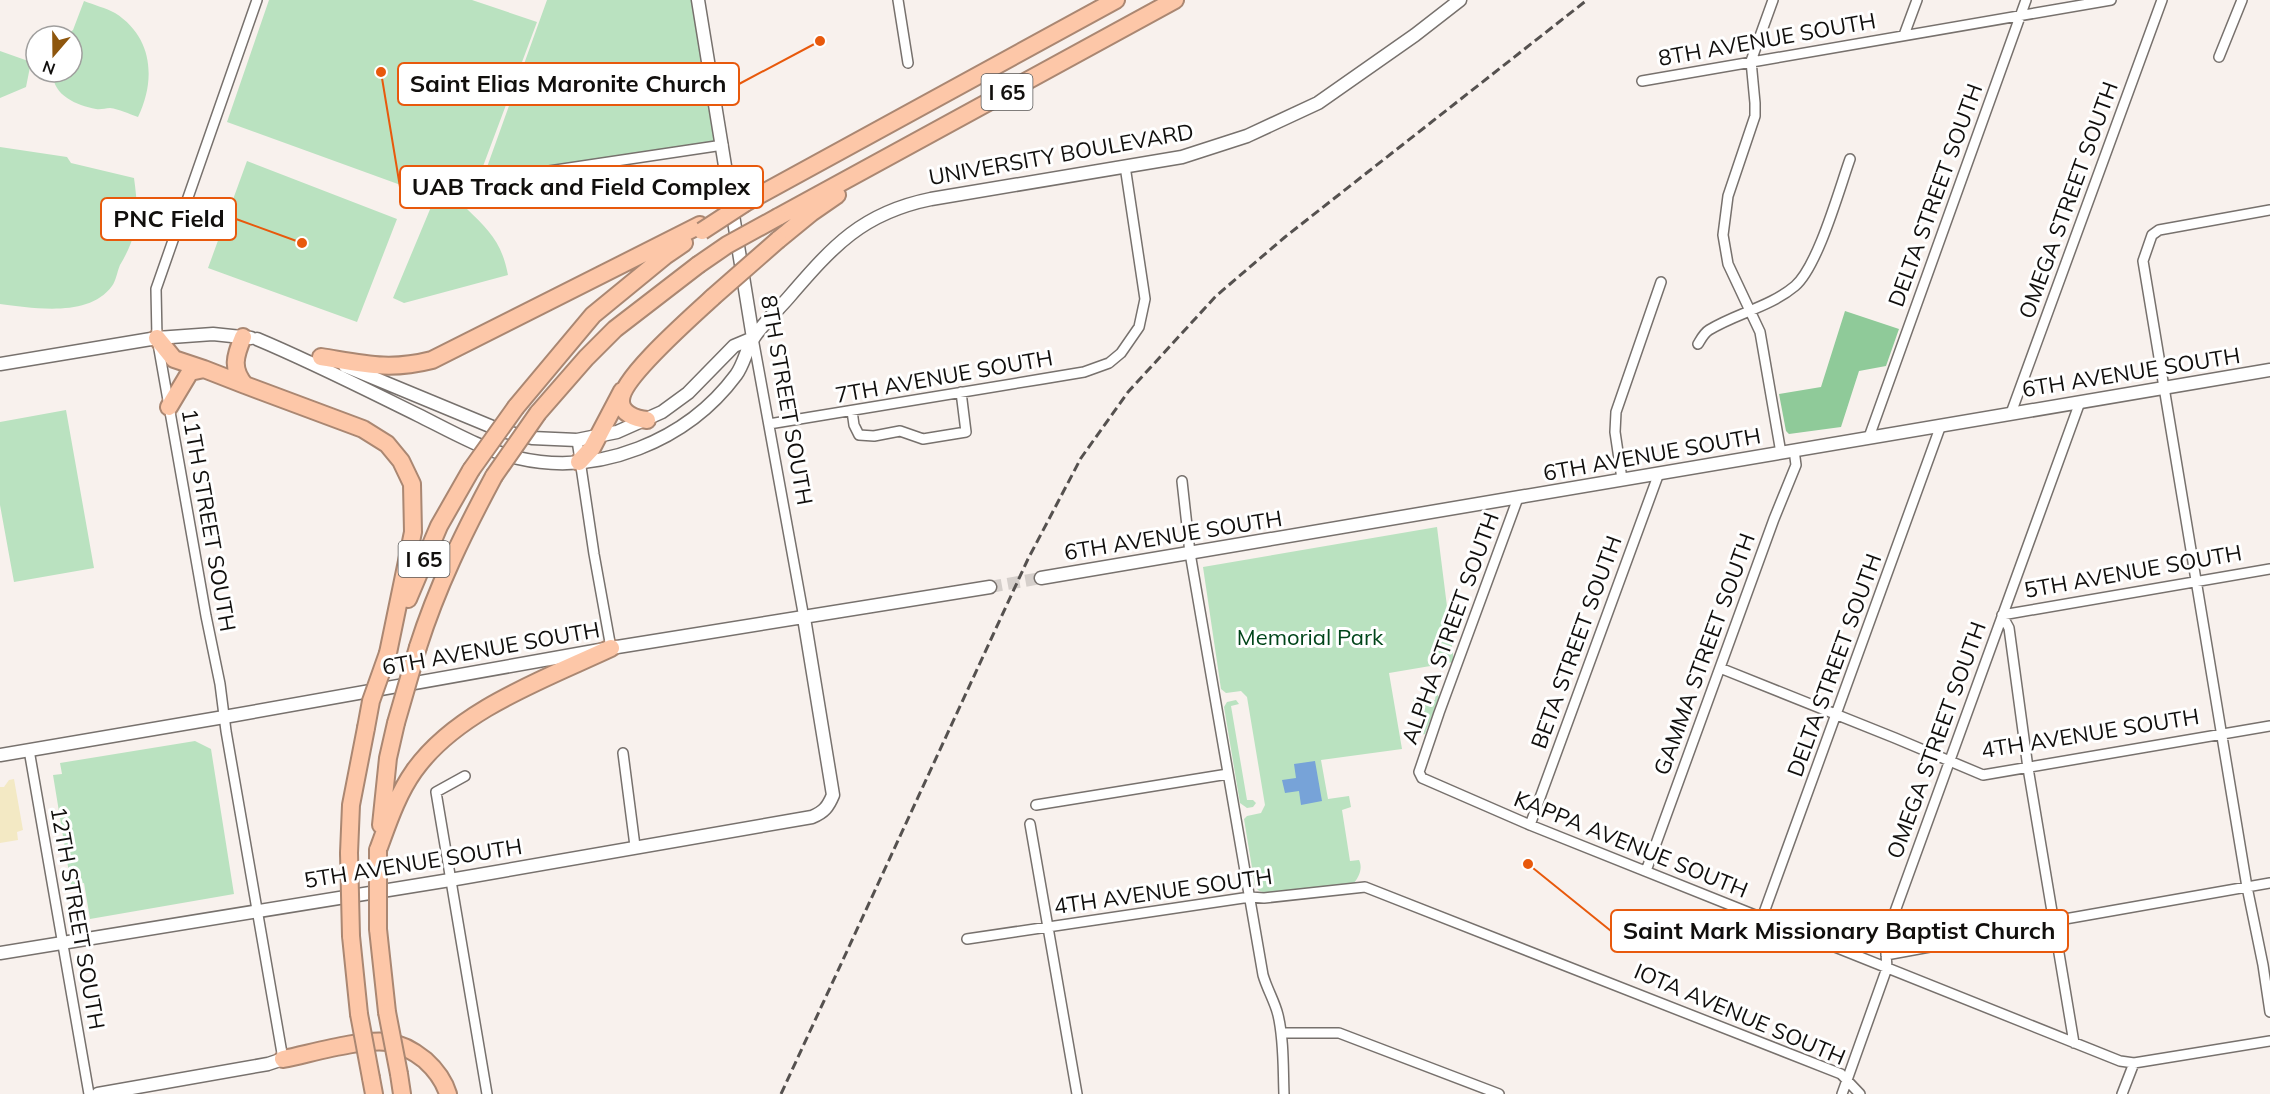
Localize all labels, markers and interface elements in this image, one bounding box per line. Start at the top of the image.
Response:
street label: 8TH AVENUE SOUTH [1656,6,1878,72]
north arrow [24,24,84,84]
text: N [40,57,58,80]
callout: Saint Elias Maronite Church [398,63,739,105]
text: Saint Elias Maronite Church [410,68,726,98]
road number: I 65 [982,74,1032,110]
street label: OMEGA STREET SOUTH [2012,78,2124,322]
street label: DELTA STREET SOUTH [1882,80,1988,310]
street label: UNIVERSITY BOULEVARD [926,117,1196,191]
callout: UAB Track and Field Complex [400,166,763,208]
text: UAB Track and Field Complex [412,171,751,201]
callout: PNC Field [101,198,236,240]
text: PNC Field [113,203,225,233]
street label: 8TH STREET SOUTH [755,293,819,507]
street label: 6TH AVENUE SOUTH [2020,341,2242,403]
street label: 7TH AVENUE SOUTH [833,343,1055,409]
street label: 11TH STREET SOUTH [176,406,242,634]
street label: 6TH AVENUE SOUTH [1541,421,1763,487]
street label: 6TH AVENUE SOUTH [1062,504,1284,566]
street label: ALPHA STREET SOUTH [1395,508,1505,748]
street label: GAMMA STREET SOUTH [1647,529,1761,779]
street label: BETA STREET SOUTH [1524,532,1628,752]
street label: 5TH AVENUE SOUTH [2022,538,2244,604]
road number: I 65 [398,541,450,577]
street label: DELTA STREET SOUTH [1781,550,1887,780]
street label: 6TH AVENUE SOUTH [380,615,602,681]
street label: OMEGA STREET SOUTH [1880,618,1992,862]
park label: Memorial Park [1237,623,1384,651]
street label: 4TH AVENUE SOUTH [1979,702,2201,764]
street label: KAPPA AVENUE SOUTH [1510,784,1752,904]
street label: 12TH STREET SOUTH [45,804,111,1032]
street label: 5TH AVENUE SOUTH [302,832,524,894]
street label: 4TH AVENUE SOUTH [1052,862,1274,920]
callout: Saint Mark Missionary Baptist Church [1611,910,2068,952]
text: Saint Mark Missionary Baptist Church [1623,915,2055,945]
street label: IOTA AVENUE SOUTH [1630,957,1850,1071]

